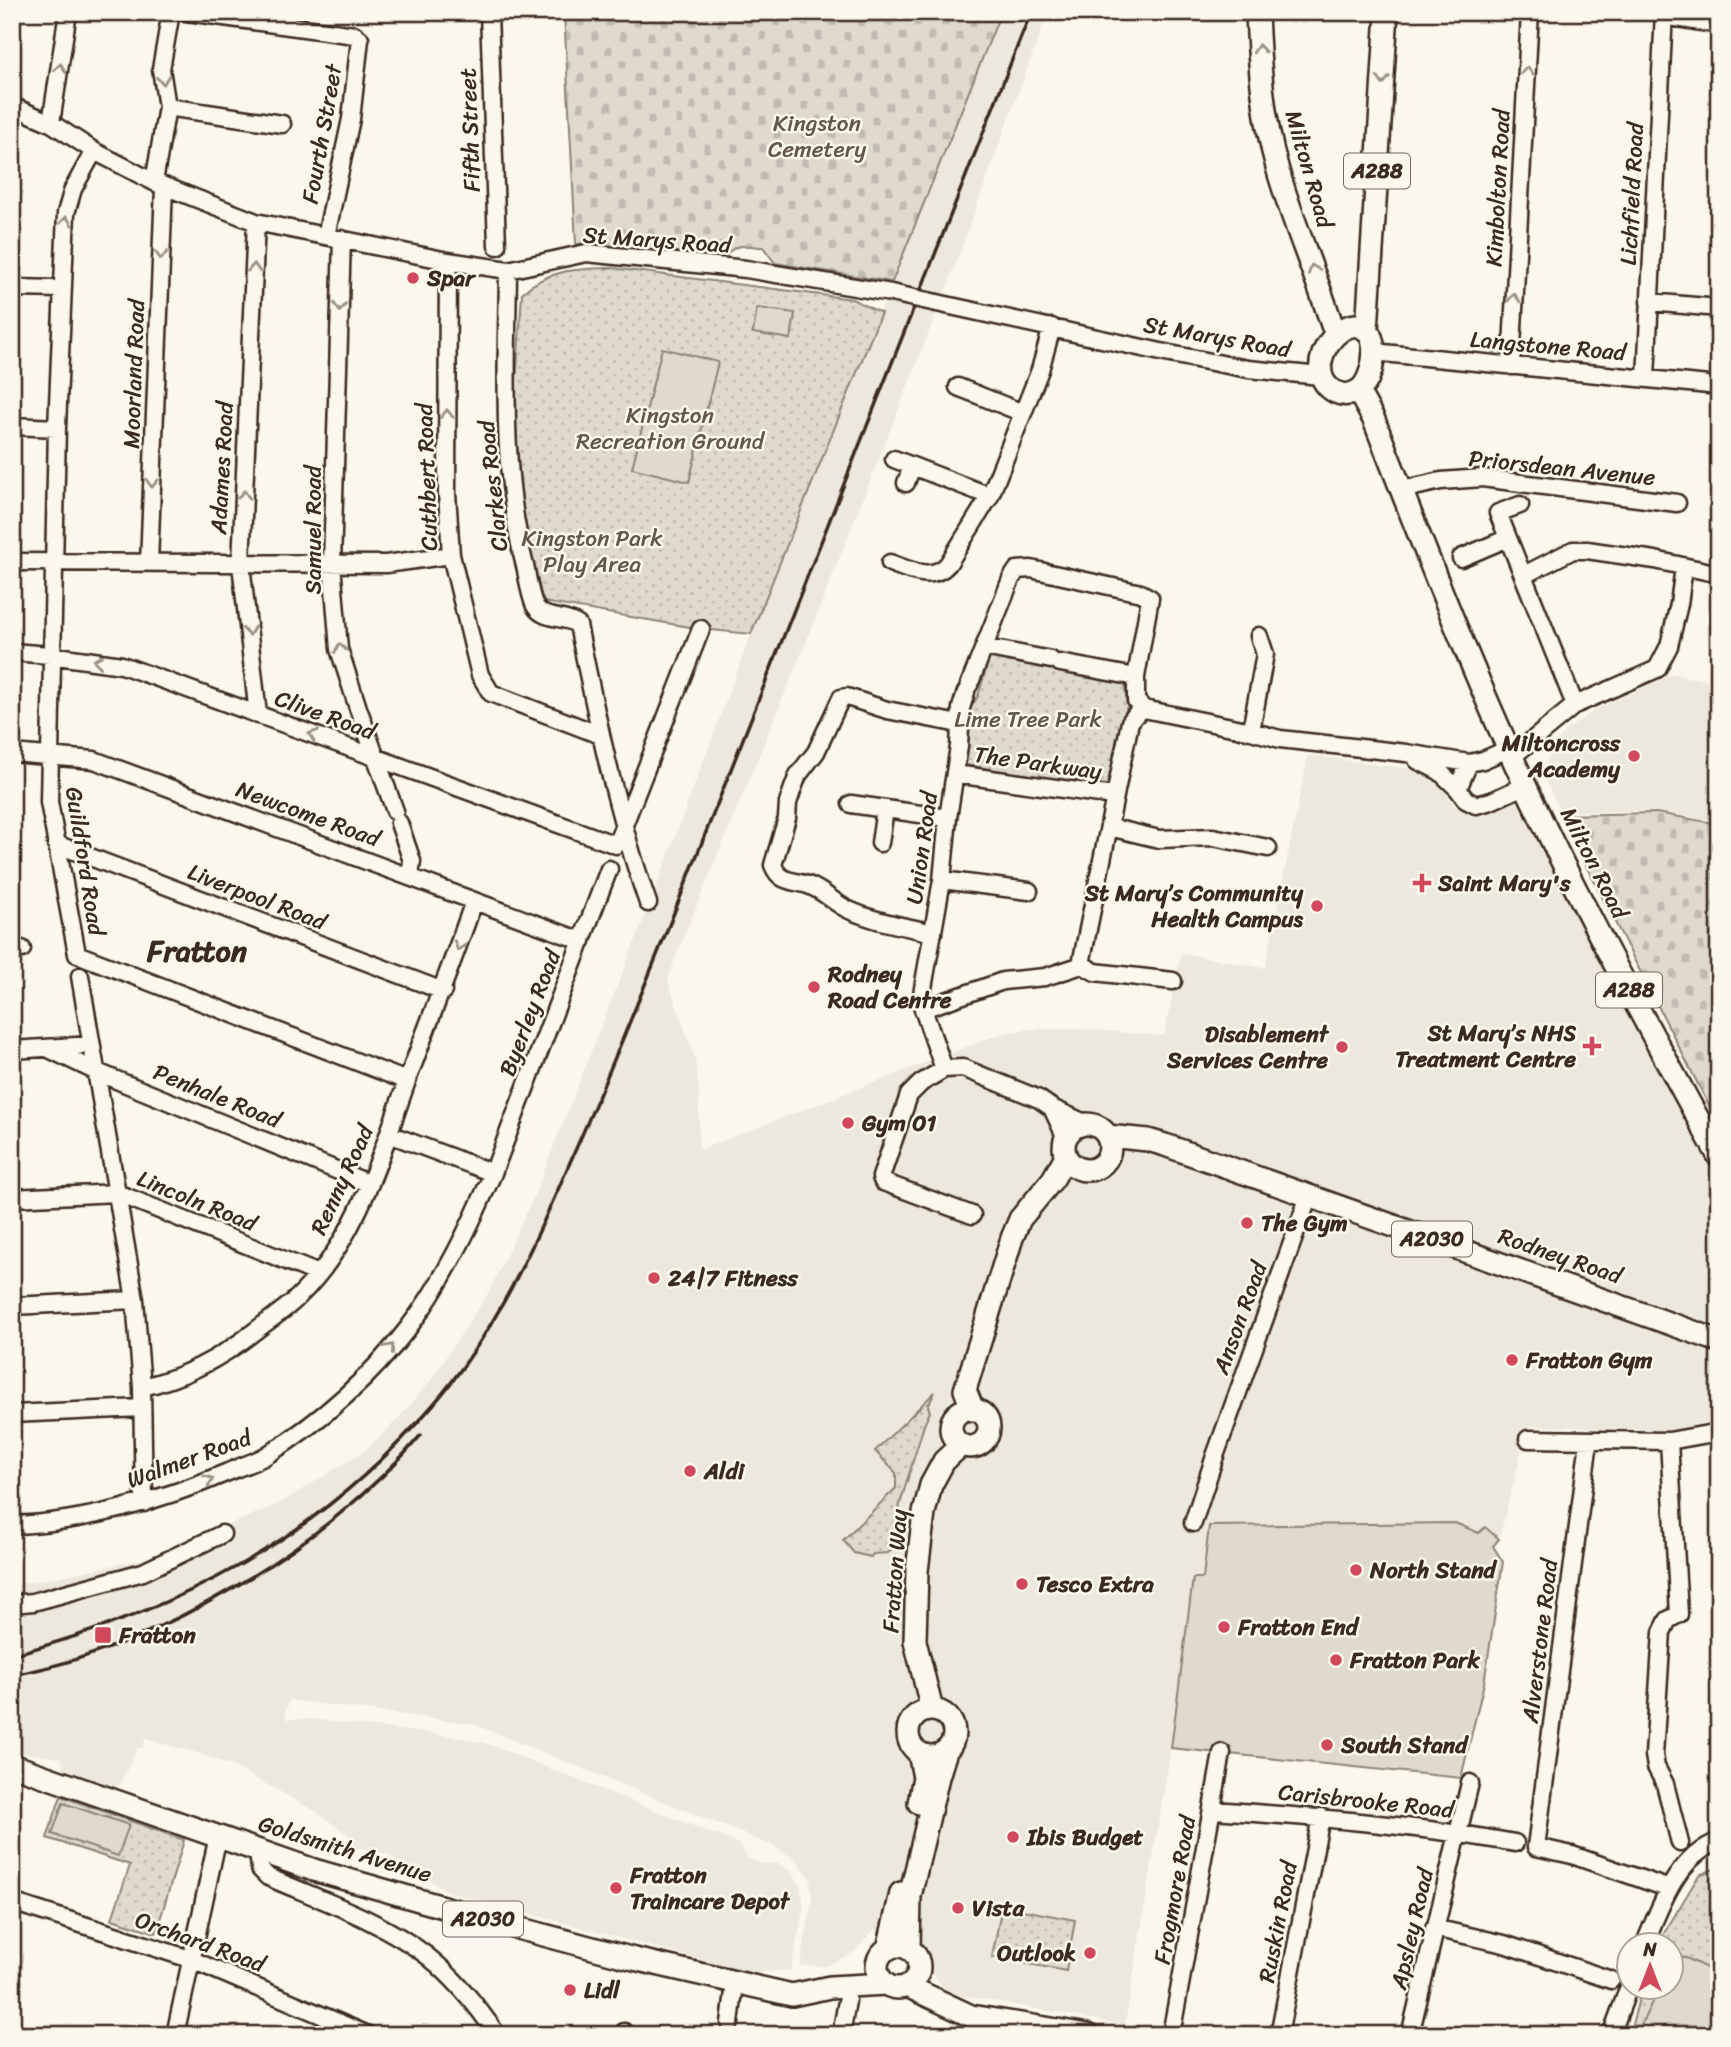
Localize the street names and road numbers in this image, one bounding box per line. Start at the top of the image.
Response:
street label: Fourth Street [290,59,355,207]
street label: Fifth Street [447,67,493,193]
street label: Milton Road [1273,105,1346,235]
street label: Kimbolton Road [1473,106,1523,268]
street label: Lichfield Road [1608,120,1656,266]
road number: A288 [1344,154,1410,188]
street label: St Marys Road [581,214,734,266]
street label: Moorland Road [111,297,157,449]
street label: St Marys Road [1140,304,1296,370]
street label: Langstone Road [1468,319,1629,373]
street label: Adames Road [198,399,246,536]
street label: Cuthbert Road [404,401,450,551]
street label: Clarkes Road [466,417,520,554]
street label: Priorsdean Avenue [1467,438,1658,498]
street label: Samuel Road [293,464,334,594]
street label: Clive Road [269,678,383,753]
street label: The Parkway [971,734,1105,792]
street label: Newcome Road [230,769,388,860]
street label: Guildford Road [53,784,117,940]
street label: Union Road [894,787,950,907]
street label: Milton Road [1548,800,1641,928]
street label: Liverpool Road [182,852,334,943]
street label: Byerley Road [487,942,574,1082]
road number: A288 [1596,972,1662,1007]
street label: Penhale Road [147,1052,289,1141]
street label: Renny Road [299,1116,386,1242]
street label: Lincoln Road [131,1158,265,1244]
street label: Rodney Road [1492,1216,1629,1297]
road number: A2030 [1392,1222,1472,1256]
street label: Anson Road [1200,1254,1280,1381]
street label: Walmer Road [121,1417,259,1500]
street label: Fratton Way [870,1508,920,1634]
street label: Alverstone Road [1509,1555,1571,1726]
street label: Carisbrooke Road [1276,1771,1458,1831]
street label: Goldsmith Avenue [253,1803,437,1895]
street label: Frogmore Road [1142,1811,1209,1968]
street label: Ruskin Road [1246,1856,1310,1986]
street label: Apsley Road [1378,1862,1446,1995]
street label: Orchard Road [129,1899,273,1985]
road number: A2030 [443,1902,523,1937]

